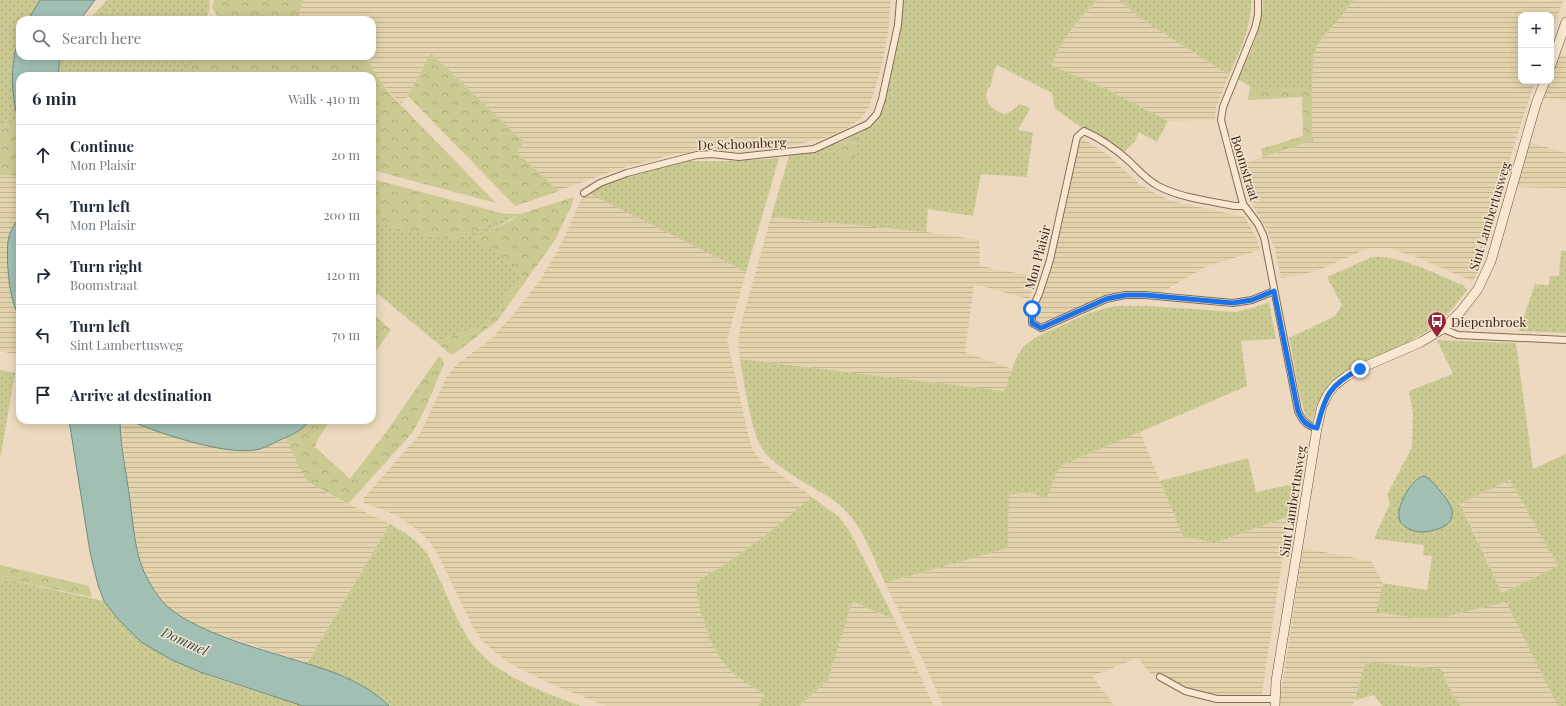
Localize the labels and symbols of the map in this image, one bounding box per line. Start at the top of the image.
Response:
street label: De Schoonberg [697,133,787,153]
street label: Boomstraat [1228,133,1264,203]
street label: Sint Lambertusweg [1464,159,1514,272]
street label: Mon Plaisir [1020,223,1054,291]
route start [1023,300,1041,318]
bus stop icon: Diepenbroek [1426,310,1448,338]
place label: Diepenbroek [1451,313,1527,330]
route end [1351,360,1369,378]
street label: Sint Lambertusweg [1275,444,1309,558]
water label: Dommel [158,622,213,660]

